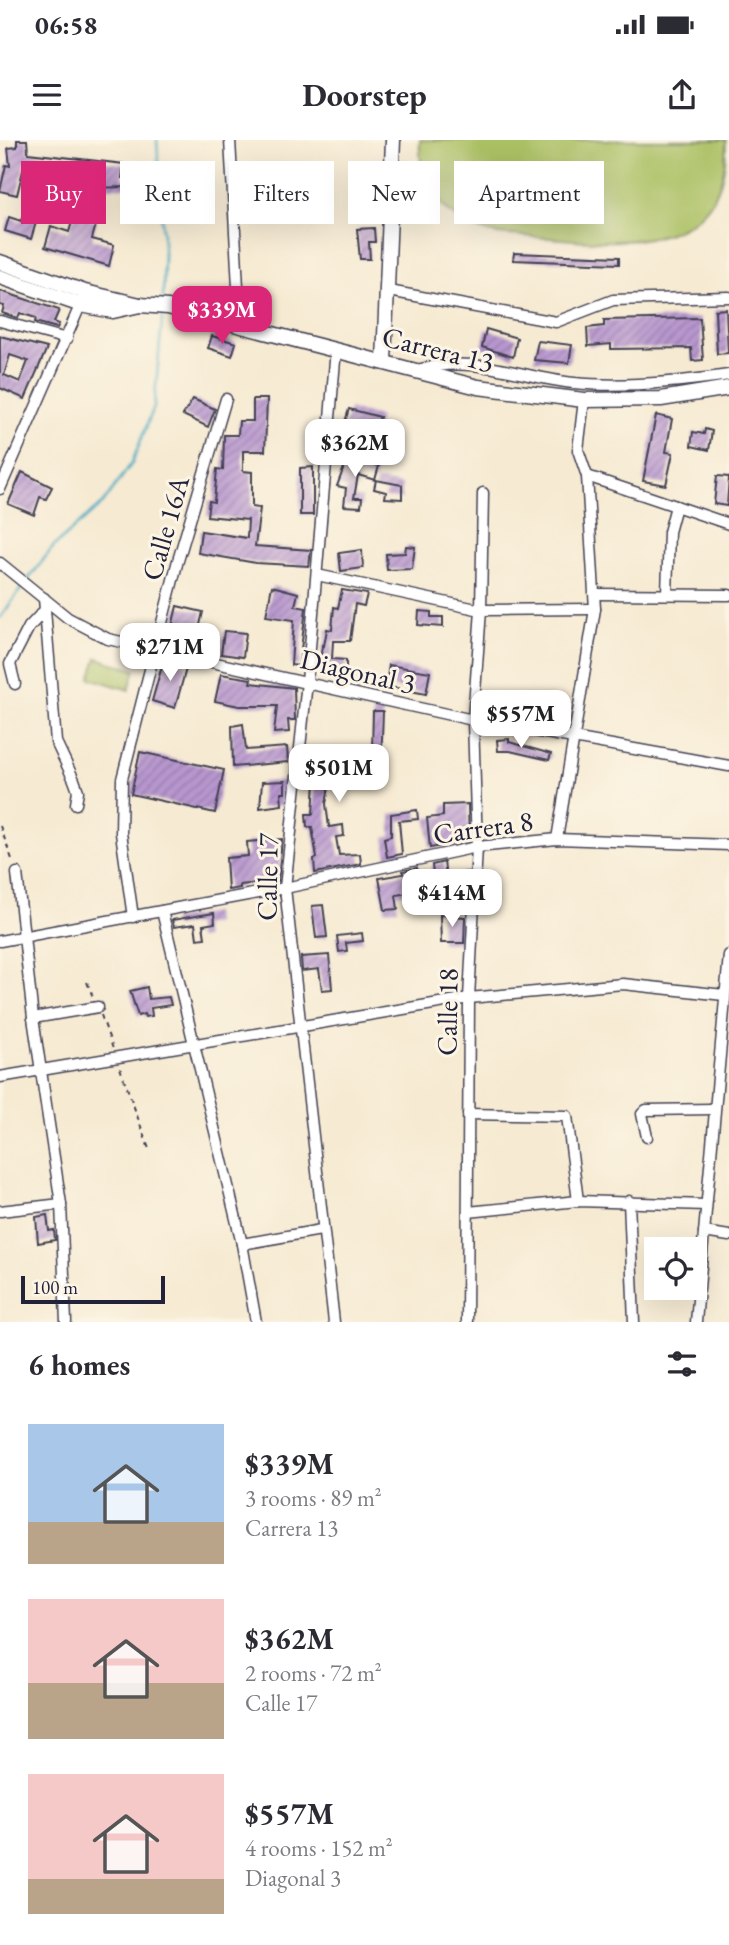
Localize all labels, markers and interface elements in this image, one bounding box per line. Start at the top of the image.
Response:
text: 06:58 [35,8,97,42]
text: Doorstep [302,74,427,116]
icon: menu [28,76,66,114]
icon: share [663,76,701,114]
chip: Buy [21,161,106,224]
chip: Rent [120,161,215,224]
chip: Filters [229,161,334,224]
chip: New [348,161,440,224]
chip: Apartment [454,161,604,224]
pin: $339M [173,286,271,346]
text: $339M [188,294,256,324]
street label: Carrera 13 [378,318,498,380]
pin: $362M [306,420,404,479]
text: $362M [321,427,389,457]
street label: Calle 16A [133,471,197,585]
pin: $271M [121,624,219,683]
text: $271M [136,631,204,661]
street label: Diagonal 3 [297,640,419,702]
pin: $557M [472,690,570,750]
text: $557M [487,698,555,728]
pin: $501M [290,744,388,804]
text: $501M [305,752,373,782]
street label: Carrera 8 [431,802,535,852]
street label: Calle 17 [248,832,286,921]
pin: $414M [403,870,501,929]
text: $414M [418,877,486,907]
street label: Calle 18 [428,968,466,1056]
map controls [644,1237,707,1300]
button: locate [644,1237,707,1300]
scale bar [21,1273,164,1305]
text: 100 m [32,1275,78,1300]
text: 6 homes [28,1345,130,1384]
icon: filters [663,1345,701,1383]
text: $339M [245,1444,334,1483]
icon: home [84,1452,168,1536]
text: 3 rooms · 89 m² [245,1483,382,1513]
text: Carrera 13 [245,1513,338,1543]
text: $362M [245,1619,334,1658]
icon: home [84,1627,168,1711]
text: 2 rooms · 72 m² [245,1658,382,1688]
text: Calle 17 [245,1688,317,1718]
text: $557M [245,1794,334,1833]
icon: home [84,1802,168,1886]
text: 4 rooms · 152 m² [245,1833,393,1863]
text: Diagonal 3 [245,1863,341,1893]

